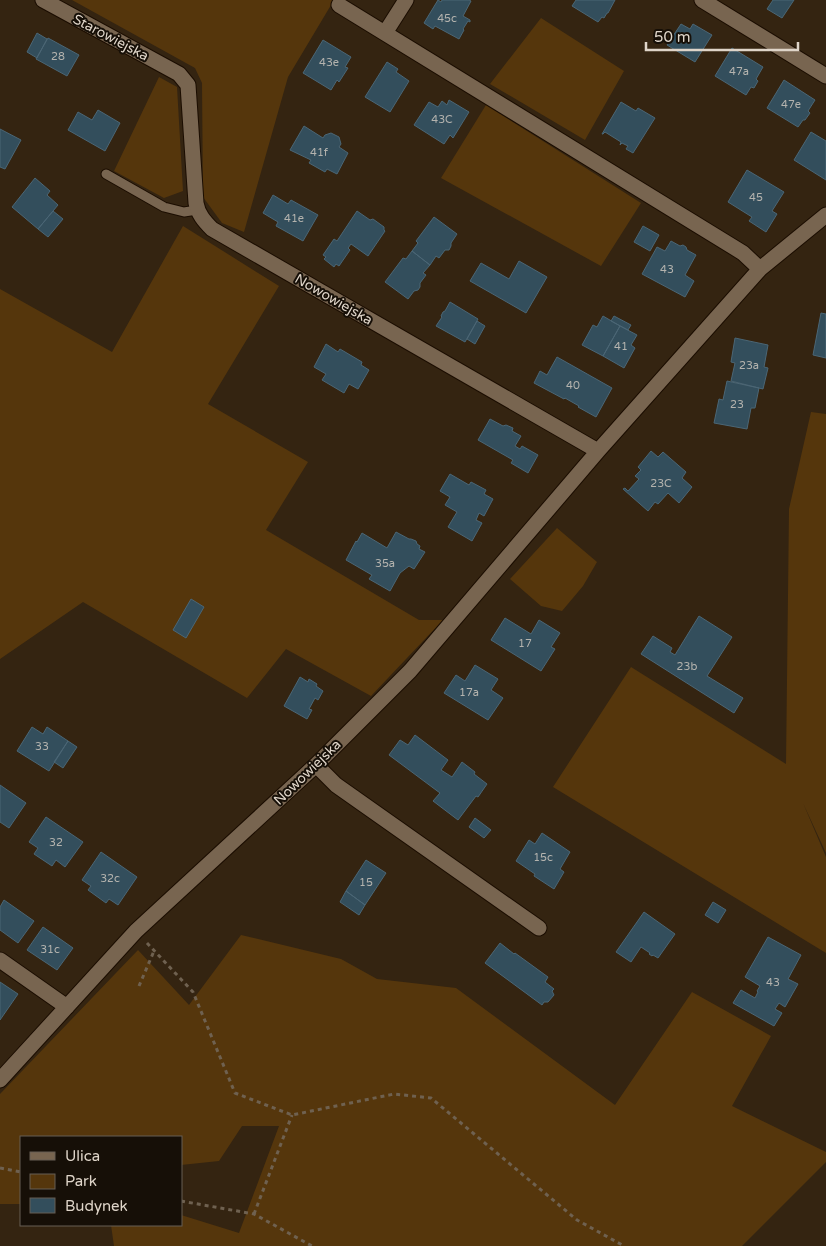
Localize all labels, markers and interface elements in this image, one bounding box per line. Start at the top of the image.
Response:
street label: Starowiejska [70,10,152,64]
house number: 45c [437,12,457,25]
scale bar [646,20,798,52]
text: 50 m [654,28,691,46]
house number: 28 [51,50,65,63]
house number: 43e [319,56,339,69]
house number: 47a [729,65,749,78]
house number: 47e [781,98,801,111]
house number: 43C [431,113,453,126]
house number: 41f [310,146,329,159]
house number: 45 [749,191,763,204]
house number: 41e [284,212,304,225]
house number: 43 [660,263,674,276]
street label: Nowowiejska [292,270,376,329]
house number: 41 [614,340,628,353]
house number: 23a [739,359,759,372]
house number: 40 [566,379,580,392]
house number: 23 [730,398,744,411]
house number: 23C [650,477,672,490]
house number: 35a [375,557,395,570]
house number: 17 [518,637,532,650]
house number: 23b [677,660,697,673]
house number: 17a [459,686,479,699]
street label: Nowowiejska [270,736,345,809]
house number: 33 [35,740,49,753]
house number: 32 [49,836,63,849]
house number: 15c [533,851,553,864]
house number: 32c [100,872,120,885]
house number: 15 [359,876,373,889]
house number: 31c [40,943,60,956]
house number: 43 [766,976,780,989]
legend [20,1136,182,1226]
text: Ulica [65,1147,100,1165]
text: Park [65,1172,97,1190]
text: Budynek [65,1197,128,1215]

